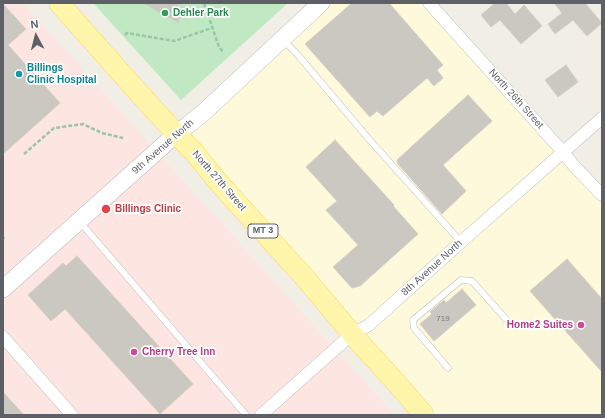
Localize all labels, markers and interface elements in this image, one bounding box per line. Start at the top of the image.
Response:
place label: Dehler Park [173,7,229,19]
marker: Dehler Park [160,8,170,18]
north arrow [16,16,56,56]
text: N [30,18,39,31]
place label: Billings Clinic Hospital [27,62,96,86]
street label: North 26th Street [486,67,546,131]
marker: Billings Clinic Hospital [14,69,24,79]
street label: 9th Avenue North [130,117,196,177]
street label: North 27th Street [189,148,249,214]
marker: Billings Clinic [100,203,112,215]
place label: Billings Clinic [115,203,181,215]
road number: MT 3 [248,224,278,238]
street label: 8th Avenue North [399,238,465,298]
house number: 719 [436,314,450,324]
place label: Home2 Suites [507,319,573,331]
marker: Home2 Suites [576,320,586,330]
place label: Cherry Tree Inn [142,346,215,358]
marker: Cherry Tree Inn [129,347,139,357]

